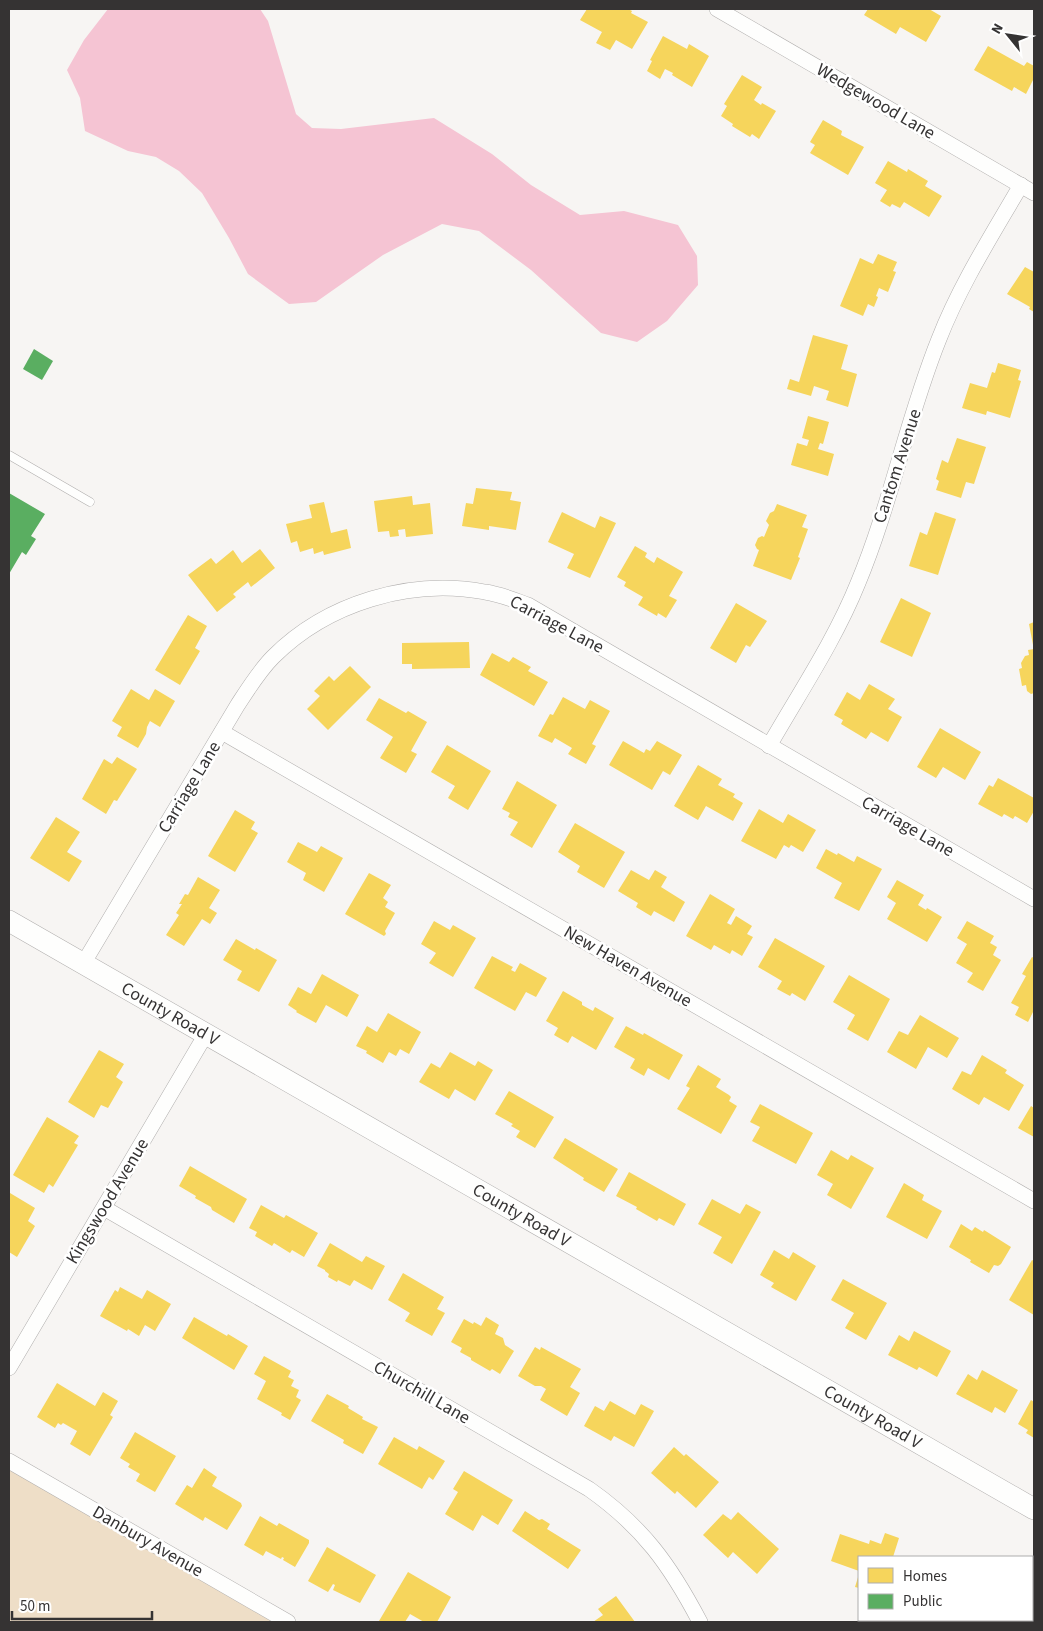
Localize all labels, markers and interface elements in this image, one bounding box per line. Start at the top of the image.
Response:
north arrow [983,10,1033,60]
text: N [987,20,1009,38]
street label: Wedgewood Lane [812,57,940,146]
street label: Cantom Avenue [867,406,928,527]
street label: Carriage Lane [505,589,608,660]
street label: Carriage Lane [152,736,227,838]
street label: Carriage Lane [857,790,959,863]
street label: New Haven Avenue [559,920,696,1013]
street label: County Road V [116,976,224,1052]
street label: Kingswood Avenue [60,1134,155,1269]
street label: County Road V [468,1177,576,1254]
street label: Churchill Lane [369,1355,475,1430]
street label: County Road V [819,1379,927,1455]
street label: Danbury Avenue [88,1500,208,1583]
legend [858,1556,1033,1621]
text: Homes [903,1566,947,1587]
scale bar [12,1588,152,1620]
text: Public [903,1591,942,1612]
text: 50 m [20,1596,50,1617]

